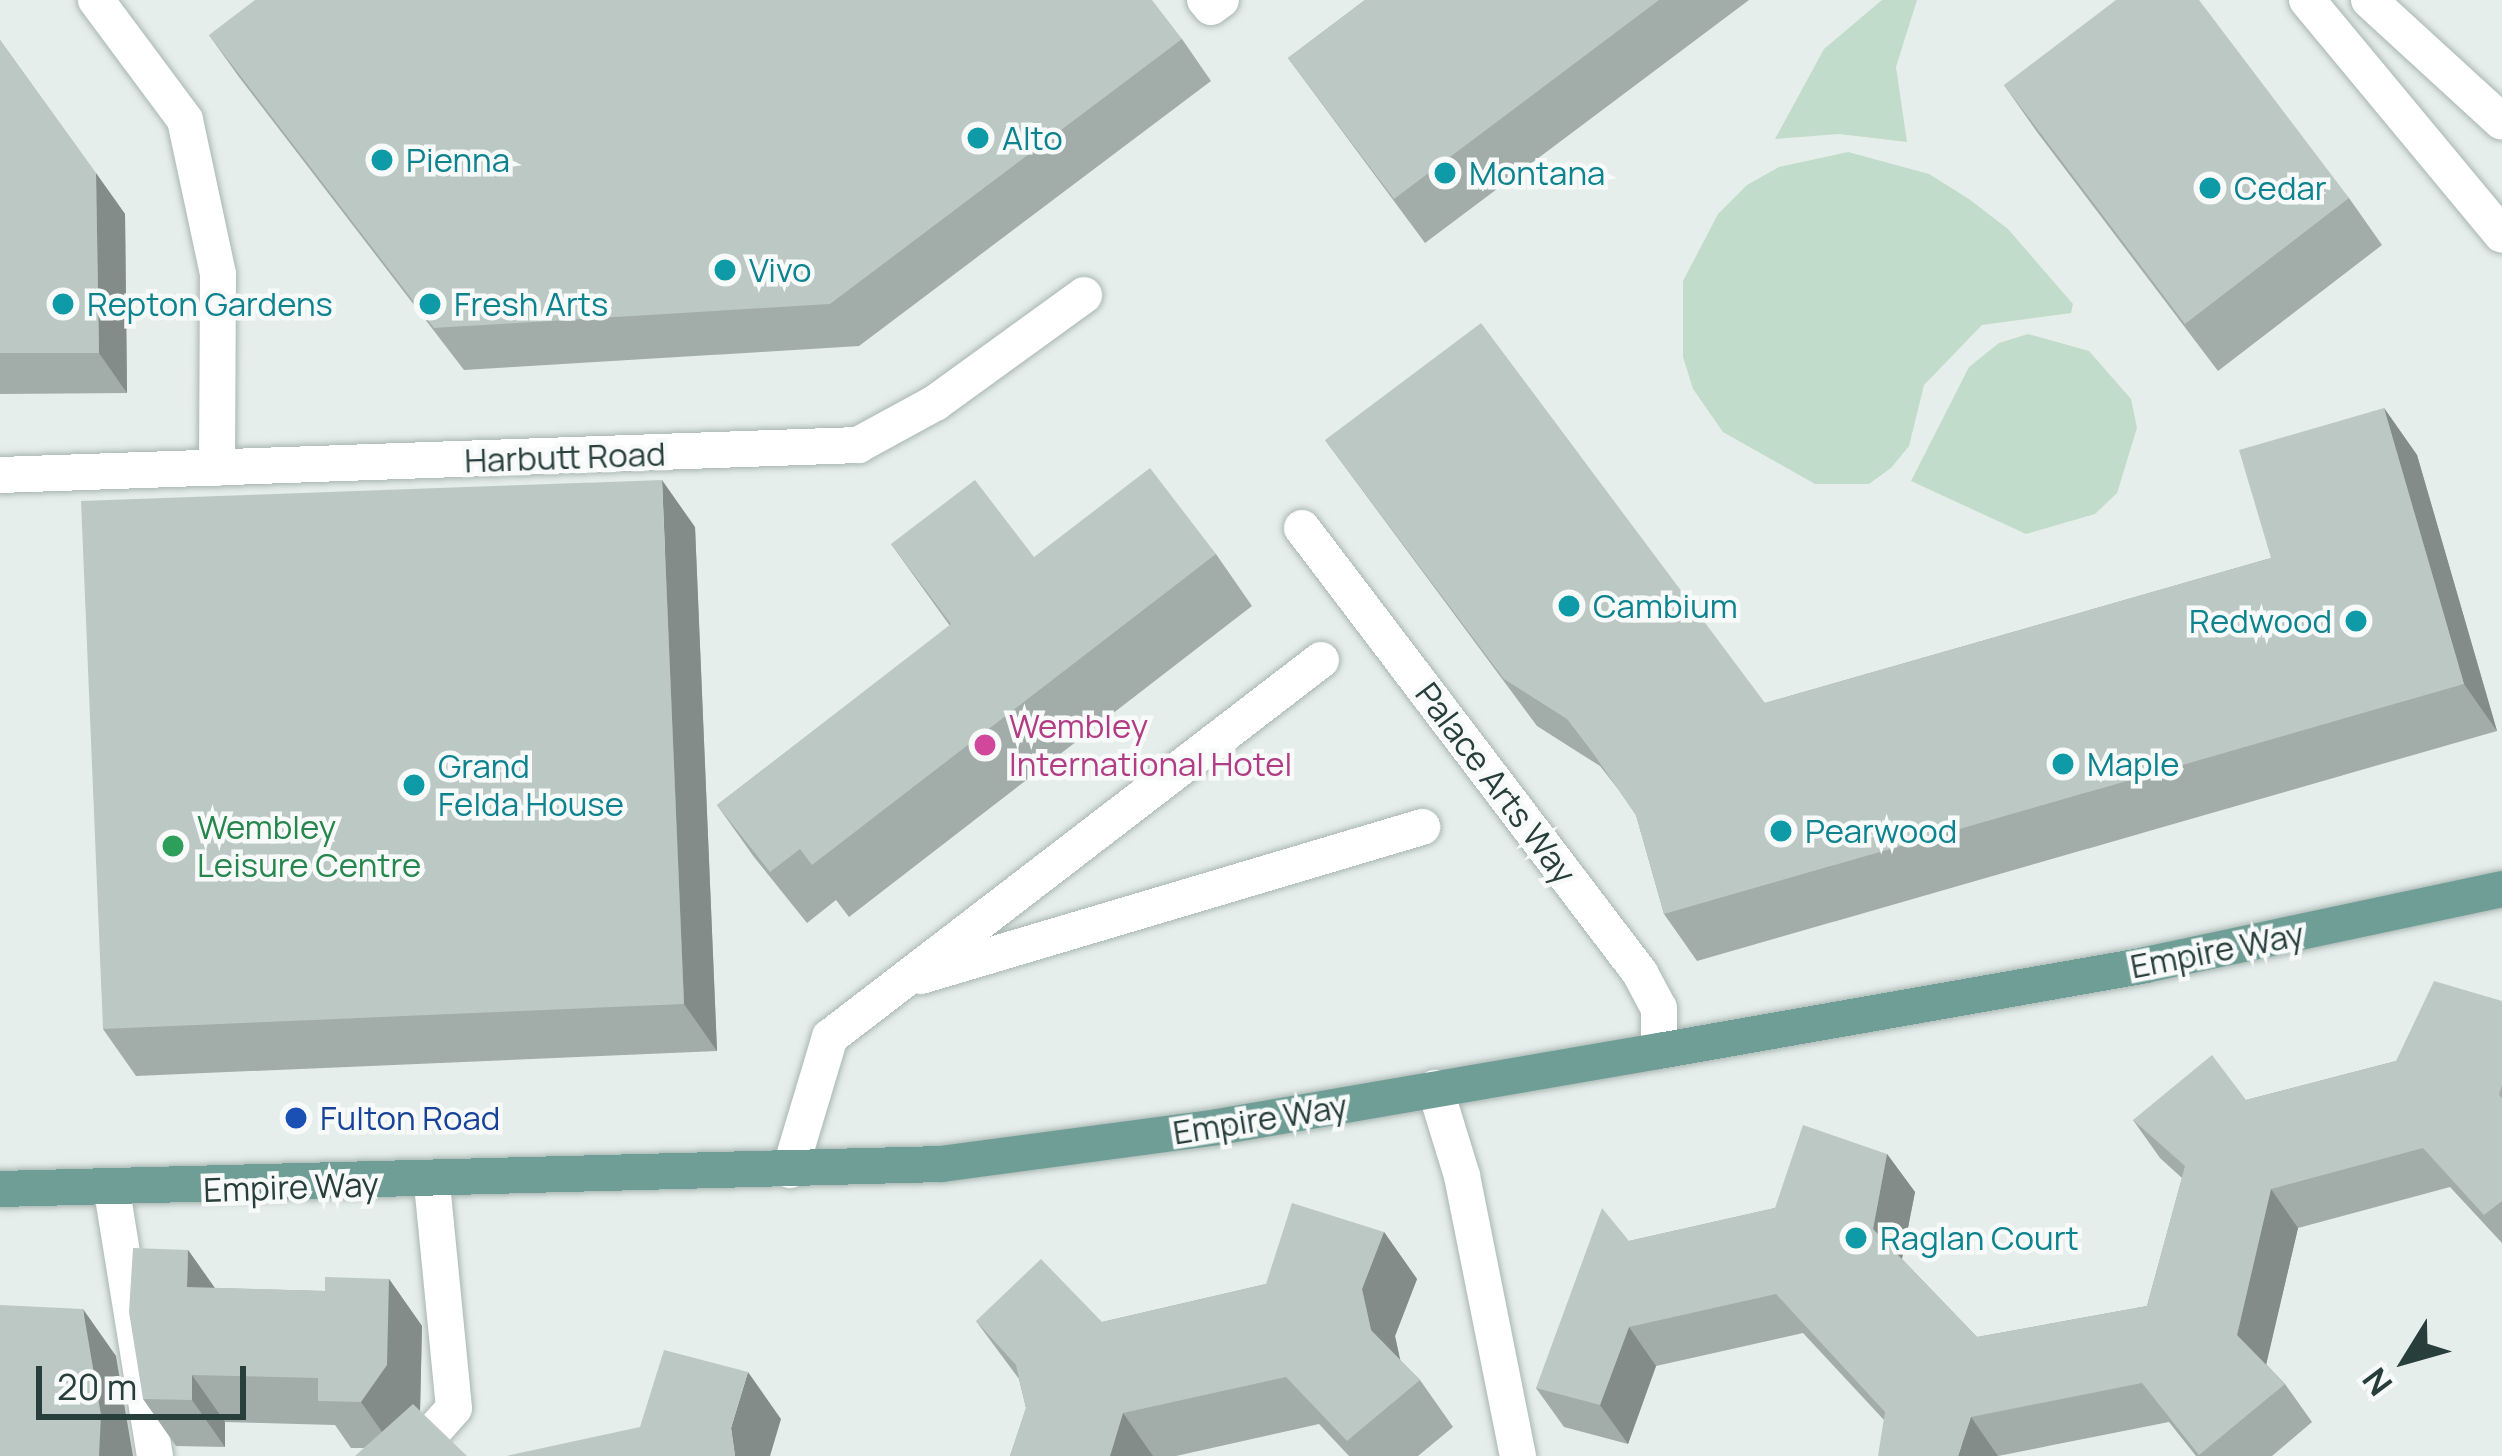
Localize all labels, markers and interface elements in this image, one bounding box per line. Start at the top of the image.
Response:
place label: Alto [1002,118,1063,158]
marker: Alto [965,125,991,151]
place label: Pienna [406,140,510,180]
marker: Pienna [369,147,395,173]
place label: Montana [1469,153,1605,193]
marker: Montana [1432,160,1458,186]
place label: Cedar [2234,168,2327,208]
marker: Cedar [2197,175,2223,201]
place label: Vivo [749,250,812,290]
marker: Vivo [712,257,738,283]
place label: Repton Gardens [87,284,333,324]
place label: Fresh Arts [454,284,608,324]
marker: Repton Gardens [50,291,76,317]
marker: Fresh Arts [417,291,443,317]
street label: Harbutt Road [464,434,666,480]
place label: Cambium [1593,586,1738,626]
marker: Cambium [1556,593,1582,619]
place label: Redwood [2189,601,2332,641]
marker: Redwood [2343,608,2369,634]
street label: Palace Arts Way [1408,675,1584,891]
place label: Wembley International Hotel [1009,706,1292,784]
marker: Wembley International Hotel [972,732,998,758]
place label: Maple [2087,744,2180,784]
place label: Grand Felda House [438,746,624,824]
marker: Maple [2050,751,2076,777]
marker: Grand Felda House [401,772,427,798]
place label: Wembley Leisure Centre [197,807,421,885]
place label: Pearwood [1805,811,1957,851]
marker: Pearwood [1768,818,1794,844]
marker: Wembley Leisure Centre [160,833,186,859]
street label: Empire Way [2127,914,2307,986]
street label: Empire Way [1170,1086,1350,1152]
place label: Fulton Road [320,1098,500,1138]
marker: Fulton Road [283,1105,309,1131]
street label: Empire Way [203,1164,379,1210]
place label: Raglan Court [1880,1218,2079,1258]
marker: Raglan Court [1843,1225,1869,1251]
north arrow [2346,1300,2466,1420]
scale bar [42,1342,252,1416]
text: N [2352,1359,2402,1405]
text: 20 m [57,1362,137,1411]

